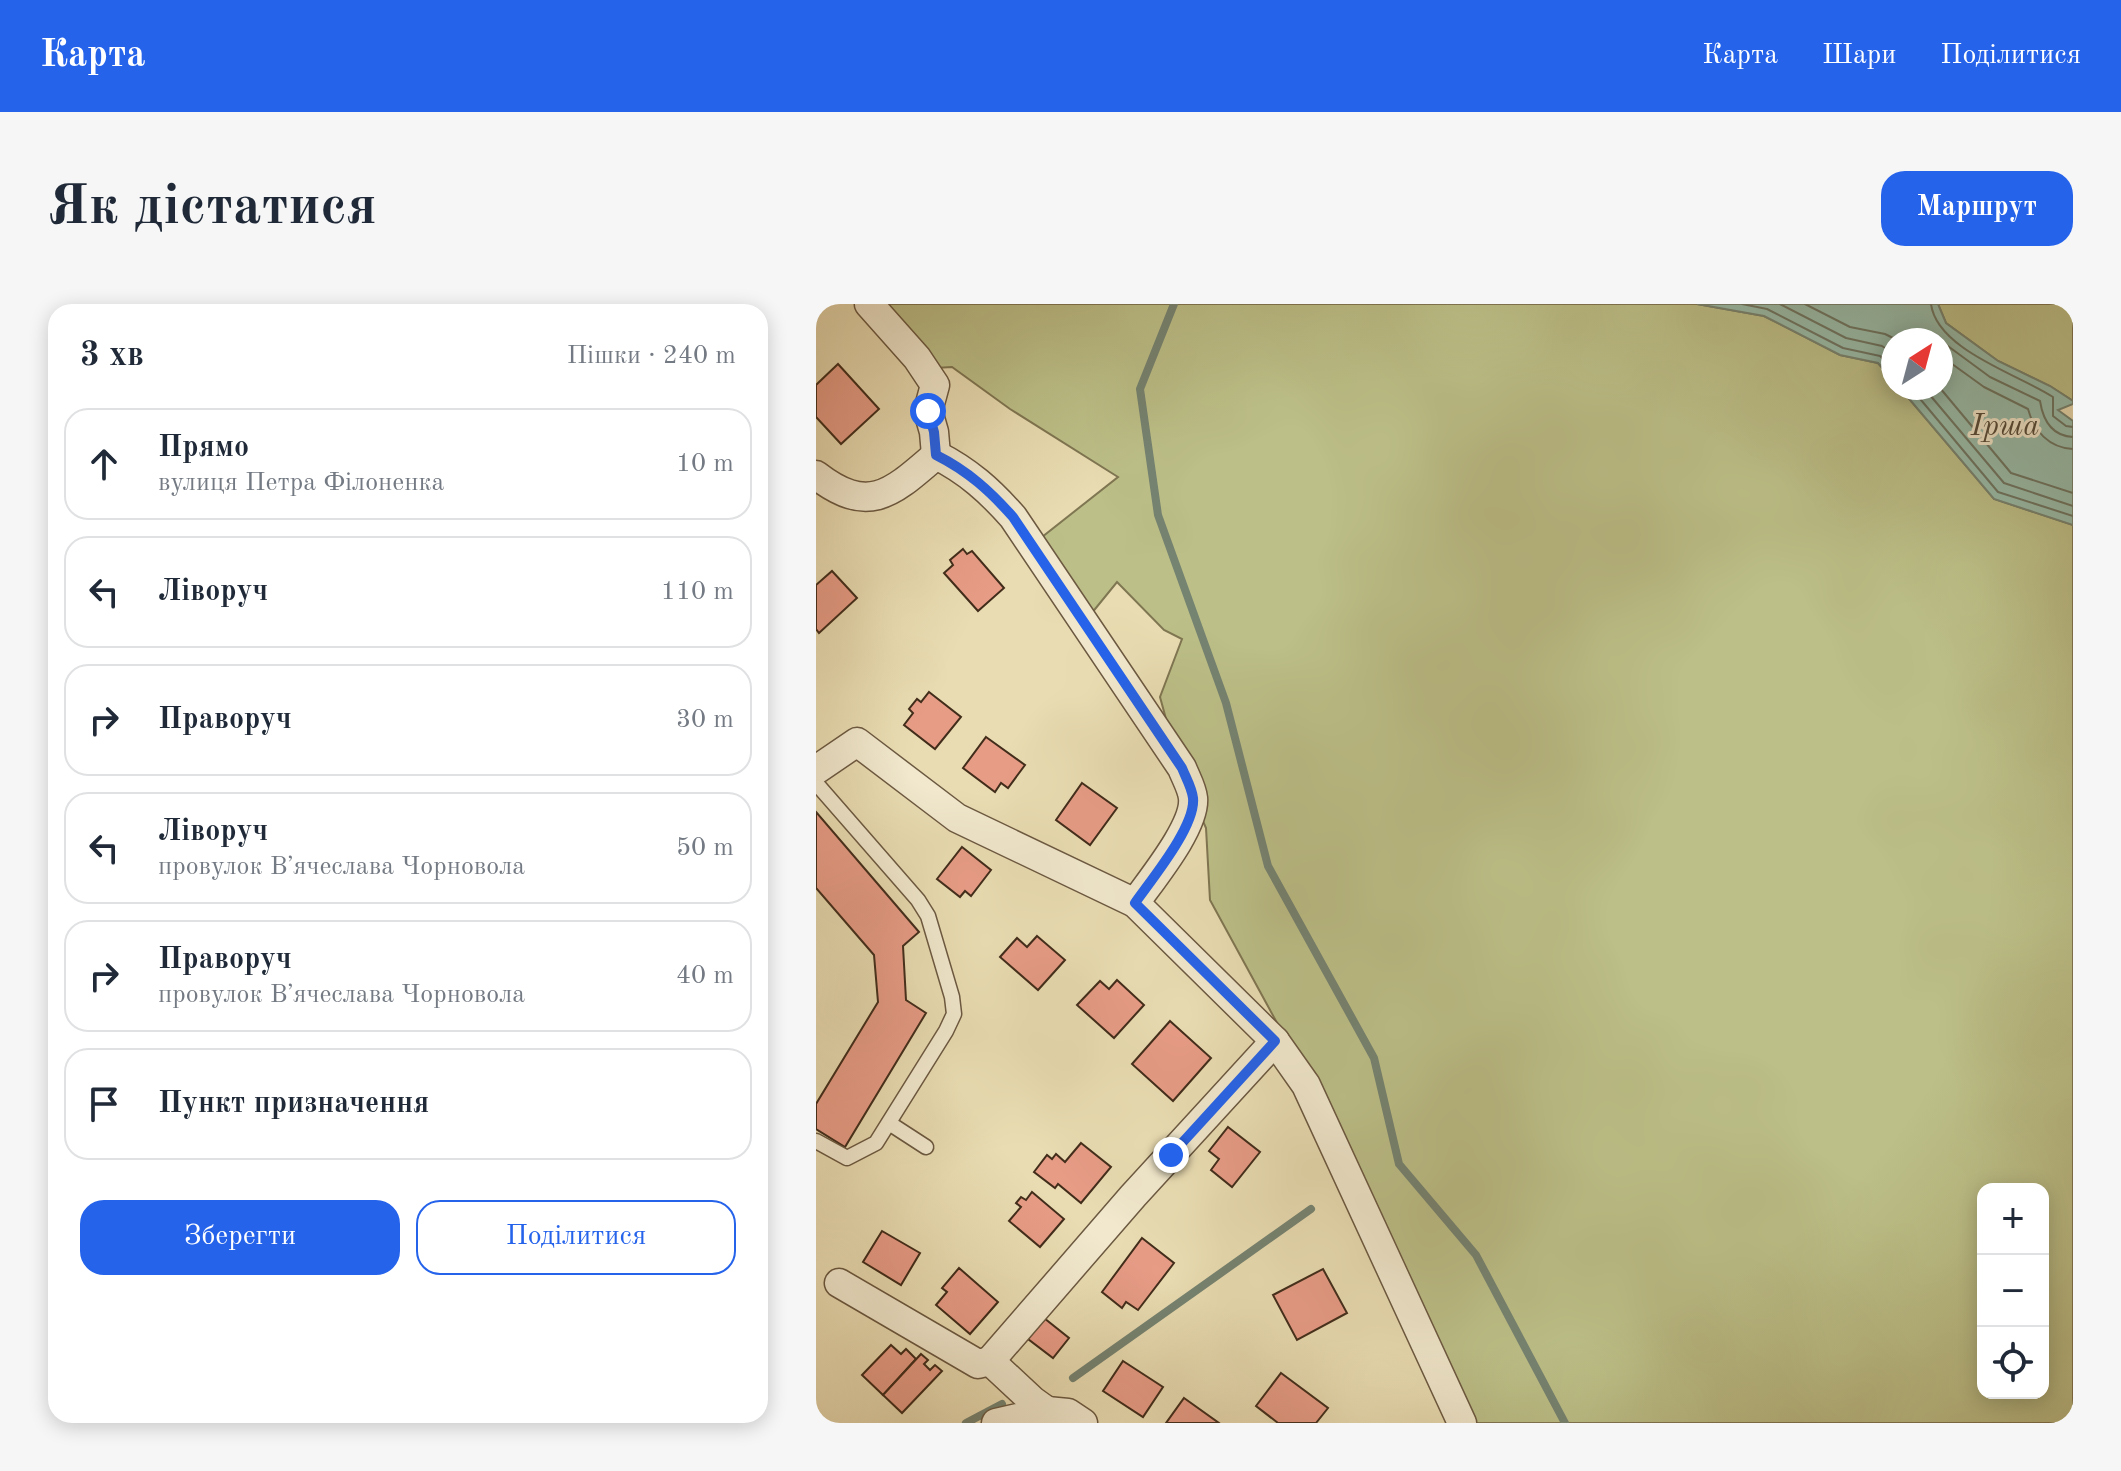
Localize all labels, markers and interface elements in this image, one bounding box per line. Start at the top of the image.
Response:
text: Карта [40,37,146,75]
text: Карта [1702,42,1778,70]
text: Шари [1822,42,1896,70]
text: Поділитися [1940,42,2081,70]
button: Маршрут [1881,171,2073,246]
text: Як дістатися [48,180,377,236]
north arrow [1881,328,1953,400]
text: 3 хв [80,339,144,373]
text: Пішки · 240 m [567,343,736,369]
route start [910,393,946,429]
water label: Ірша [1970,412,2039,442]
text: Прямо [158,433,249,463]
icon: ahead [82,442,126,486]
text: 10 m [676,451,734,477]
text: вулиця Петра Філоненка [158,470,444,496]
icon: left [82,570,126,614]
text: Ліворуч [158,577,268,607]
text: 110 m [661,579,734,605]
icon: right [82,698,126,742]
text: Праворуч [158,705,292,735]
text: 30 m [676,707,734,733]
text: Ліворуч [158,817,268,847]
icon: left [82,826,126,870]
text: 50 m [676,835,734,861]
text: провулок Вʼячеслава Чорновола [158,854,525,880]
text: Праворуч [158,945,292,975]
icon: right [82,954,126,998]
text: 40 m [676,963,734,989]
text: провулок Вʼячеслава Чорновола [158,982,525,1008]
icon: arrive [82,1082,126,1126]
text: Пункт призначення [158,1089,429,1119]
route end [1153,1137,1189,1173]
map controls [1977,1183,2049,1399]
button: + [1977,1183,2049,1255]
button: Зберегти [80,1200,400,1275]
button: Поділитися [416,1200,736,1275]
button: − [1977,1255,2049,1327]
button: locate [1977,1327,2049,1399]

